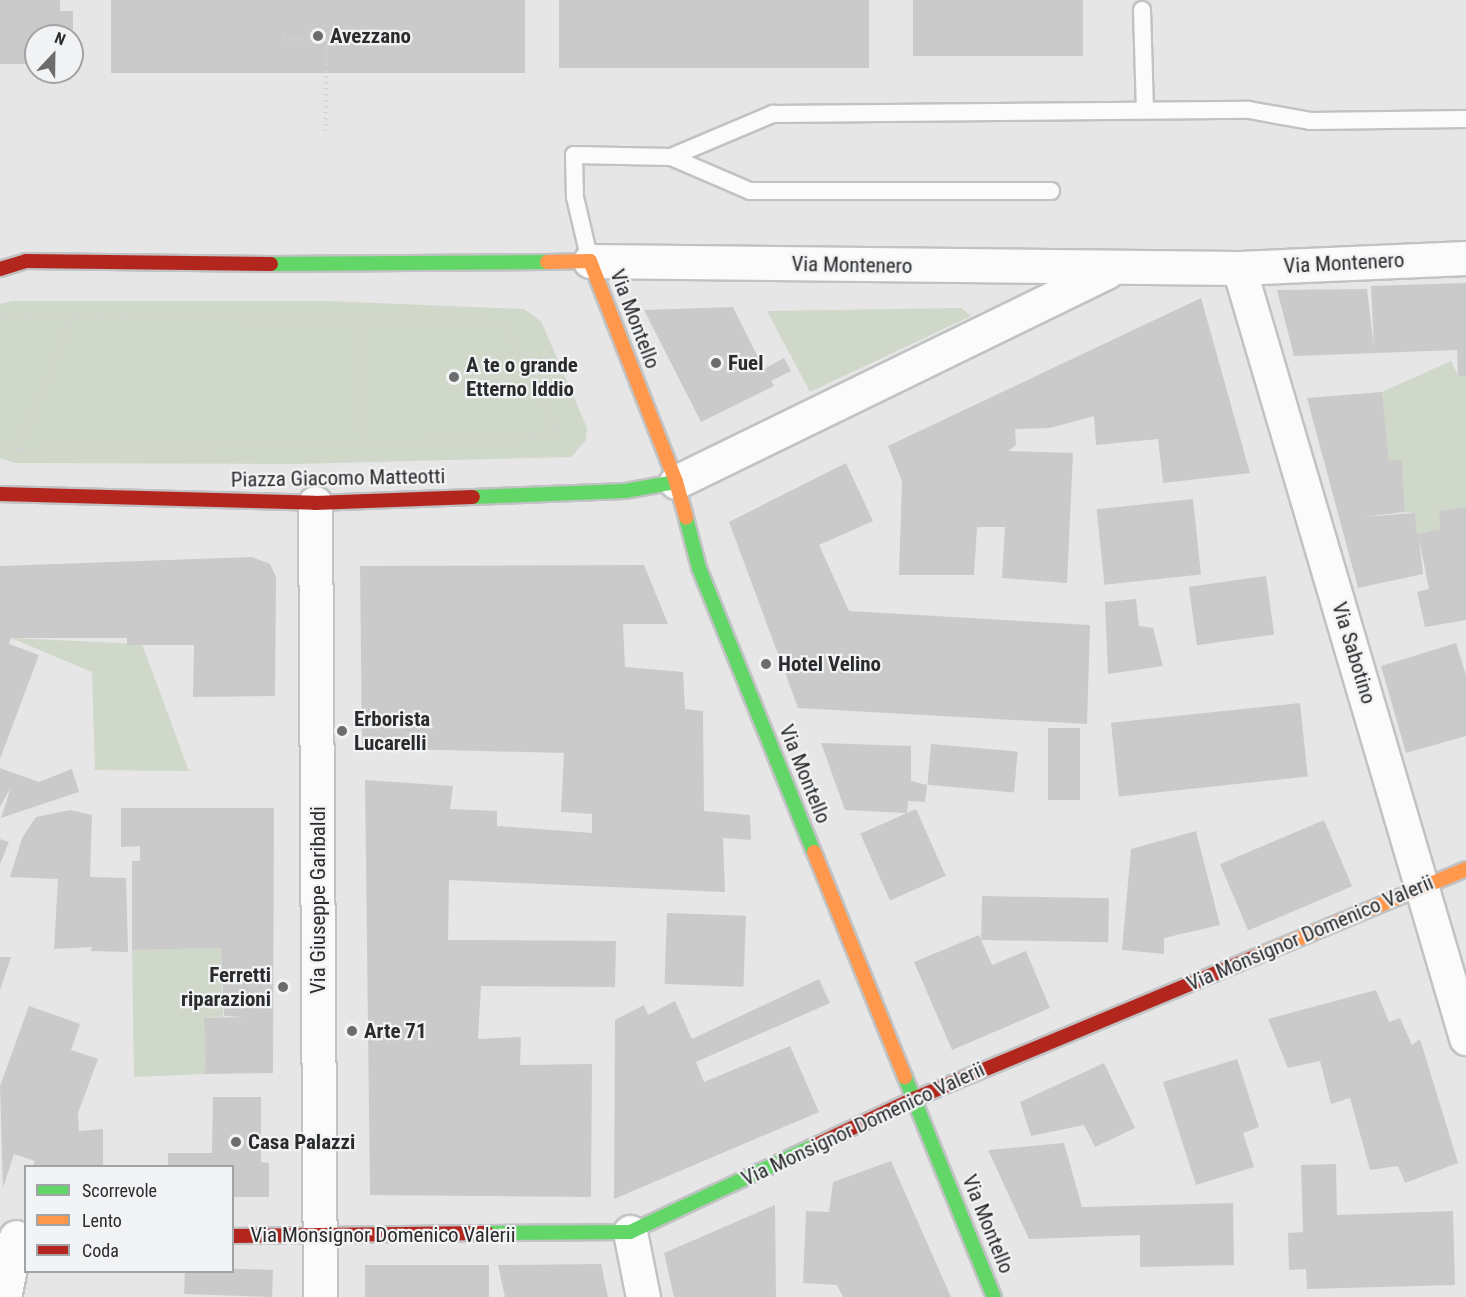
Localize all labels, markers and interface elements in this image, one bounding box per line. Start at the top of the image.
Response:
place label: Avezzano [330,23,411,49]
north arrow [24,24,84,84]
text: N [52,28,68,49]
marker: Avezzano [311,29,325,43]
street label: Via Montenero [1283,247,1405,279]
street label: Via Montenero [791,251,913,279]
street label: Via Montello [605,266,665,372]
place label: Fuel [728,350,763,376]
place label: A te o grande Etterno Iddio [466,352,578,402]
marker: Fuel [709,356,723,370]
marker: A te o grande Etterno Iddio [447,370,461,384]
street label: Piazza Giacomo Matteotti [231,464,445,492]
street label: Via Sabotino [1327,599,1381,707]
place label: Hotel Velino [778,651,881,677]
marker: Hotel Velino [759,657,773,671]
place label: Erborista Lucarelli [354,706,430,756]
street label: Via Montello [774,721,836,827]
marker: Erborista Lucarelli [335,724,349,738]
street label: Via Giuseppe Garibaldi [305,806,331,994]
street label: Via Monsignor Domenico Valerii [1183,870,1437,996]
place label: Ferretti riparazioni [181,962,271,1012]
marker: Ferretti riparazioni [276,980,290,994]
place label: Arte 71 [364,1018,427,1044]
marker: Arte 71 [345,1024,359,1038]
street label: Via Monsignor Domenico Valerii [738,1057,988,1191]
place label: Casa Palazzi [248,1129,355,1155]
marker: Casa Palazzi [229,1135,243,1149]
legend [24,1165,234,1273]
street label: Via Montello [957,1171,1019,1277]
text: Scorrevole [82,1180,157,1201]
text: Lento [82,1210,122,1231]
street label: Via Monsignor Domenico Valerii [250,1222,516,1248]
text: Coda [82,1240,119,1261]

